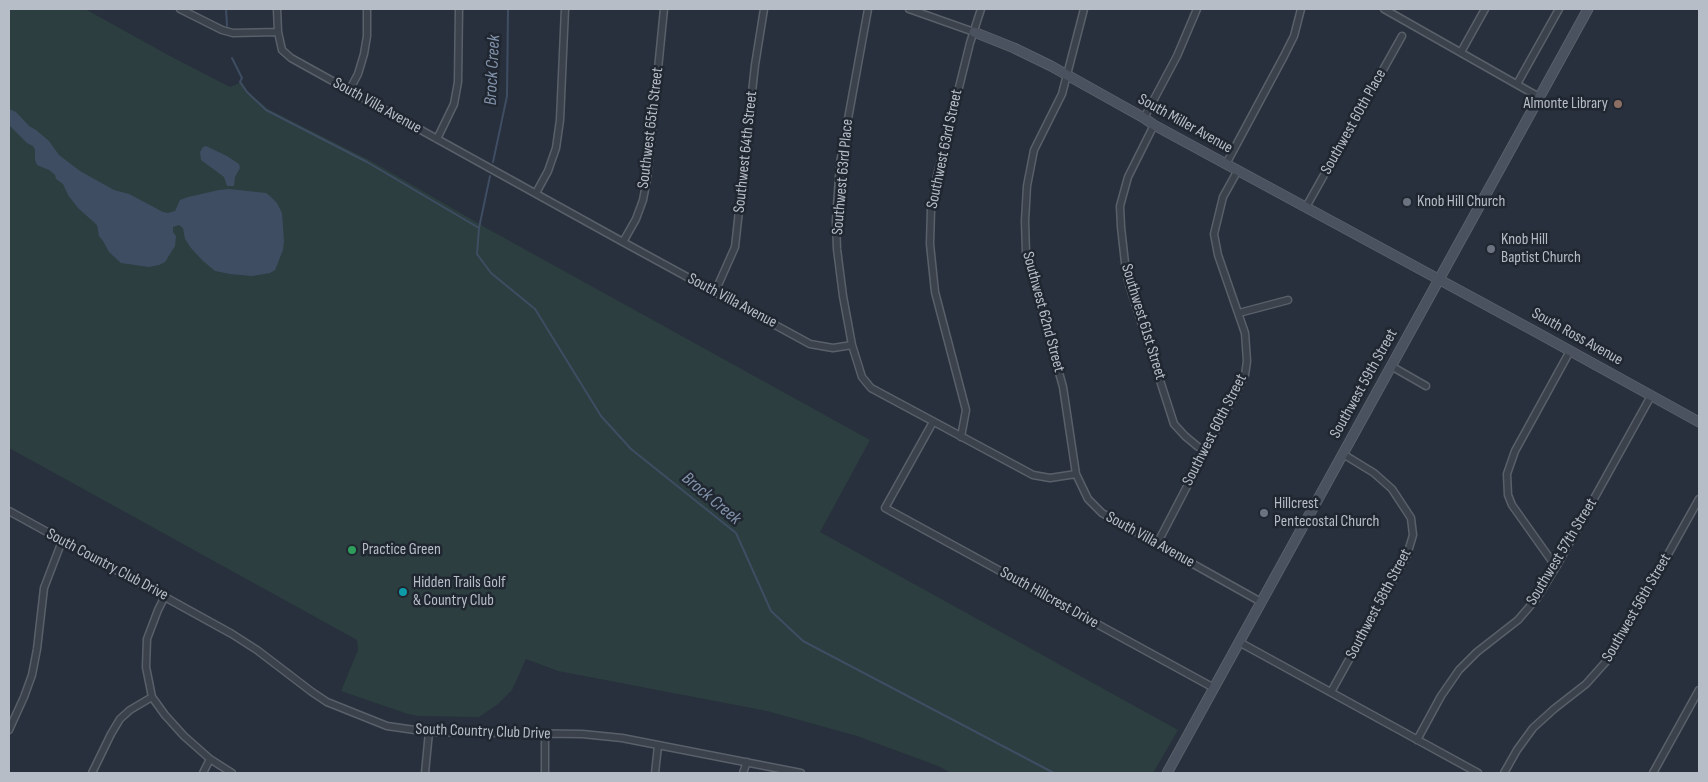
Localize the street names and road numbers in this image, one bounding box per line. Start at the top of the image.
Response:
street label: Southwest 65th Street [634,66,668,190]
street label: Southwest 60th Place [1317,66,1391,178]
street label: South Villa Avenue [329,74,425,138]
street label: Southwest 63rd Street [923,88,967,210]
street label: Southwest 64th Street [730,90,762,214]
street label: South Miller Avenue [1134,90,1236,158]
street label: Southwest 63rd Place [828,118,858,236]
street label: Southwest 62nd Street [1018,250,1068,374]
street label: Southwest 61st Street [1116,262,1170,382]
street label: South Villa Avenue [684,269,780,333]
street label: South Ross Avenue [1528,304,1626,370]
street label: Southwest 59th Street [1326,326,1402,442]
street label: Southwest 60th Street [1179,371,1251,489]
street label: Southwest 57th Street [1523,495,1601,609]
street label: South Villa Avenue [1102,508,1198,572]
street label: South Country Club Drive [43,525,171,605]
street label: Southwest 58th Street [1342,546,1416,662]
street label: Southwest 56th Street [1598,550,1676,666]
street label: South Hillcrest Drive [996,563,1102,633]
street label: South Country Club Drive [415,720,551,744]

